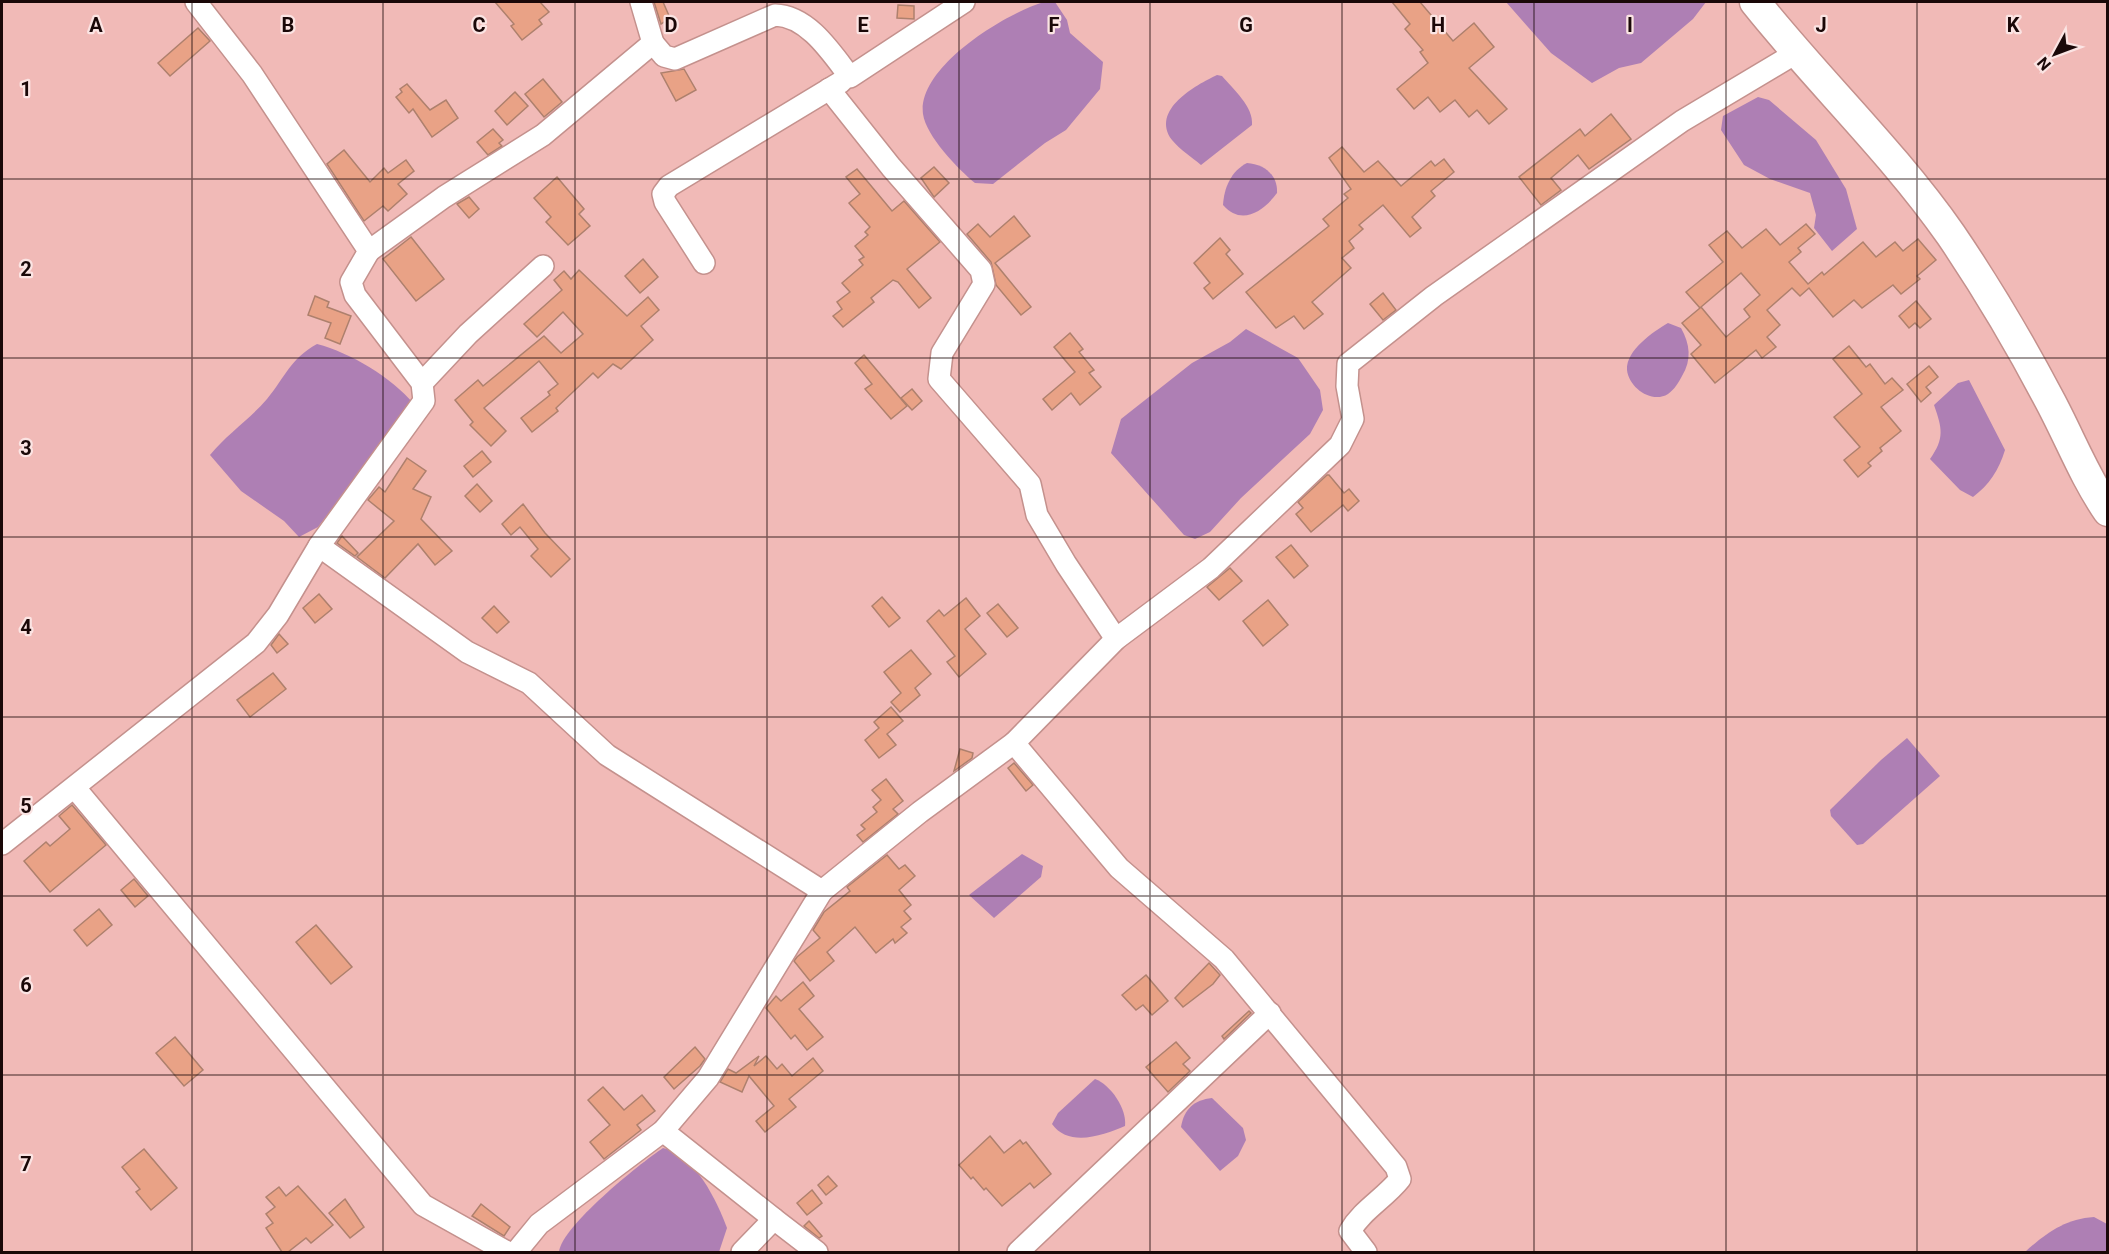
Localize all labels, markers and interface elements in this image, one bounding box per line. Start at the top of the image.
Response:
text: A [89,13,103,37]
text: B [282,13,294,37]
text: C [472,13,486,37]
text: D [665,13,678,37]
text: E [857,13,869,37]
text: F [1049,13,1060,37]
text: G [1239,13,1253,37]
text: H [1431,13,1445,37]
text: I [1627,13,1633,37]
text: J [1815,13,1827,37]
text: K [2007,13,2020,37]
north arrow [2025,24,2085,84]
text: N [2033,53,2055,74]
text: 1 [20,77,32,101]
text: 2 [20,257,32,281]
text: 3 [20,436,32,460]
text: 4 [20,615,32,639]
text: 5 [20,794,32,818]
text: 6 [20,973,32,997]
text: 7 [20,1152,32,1176]

